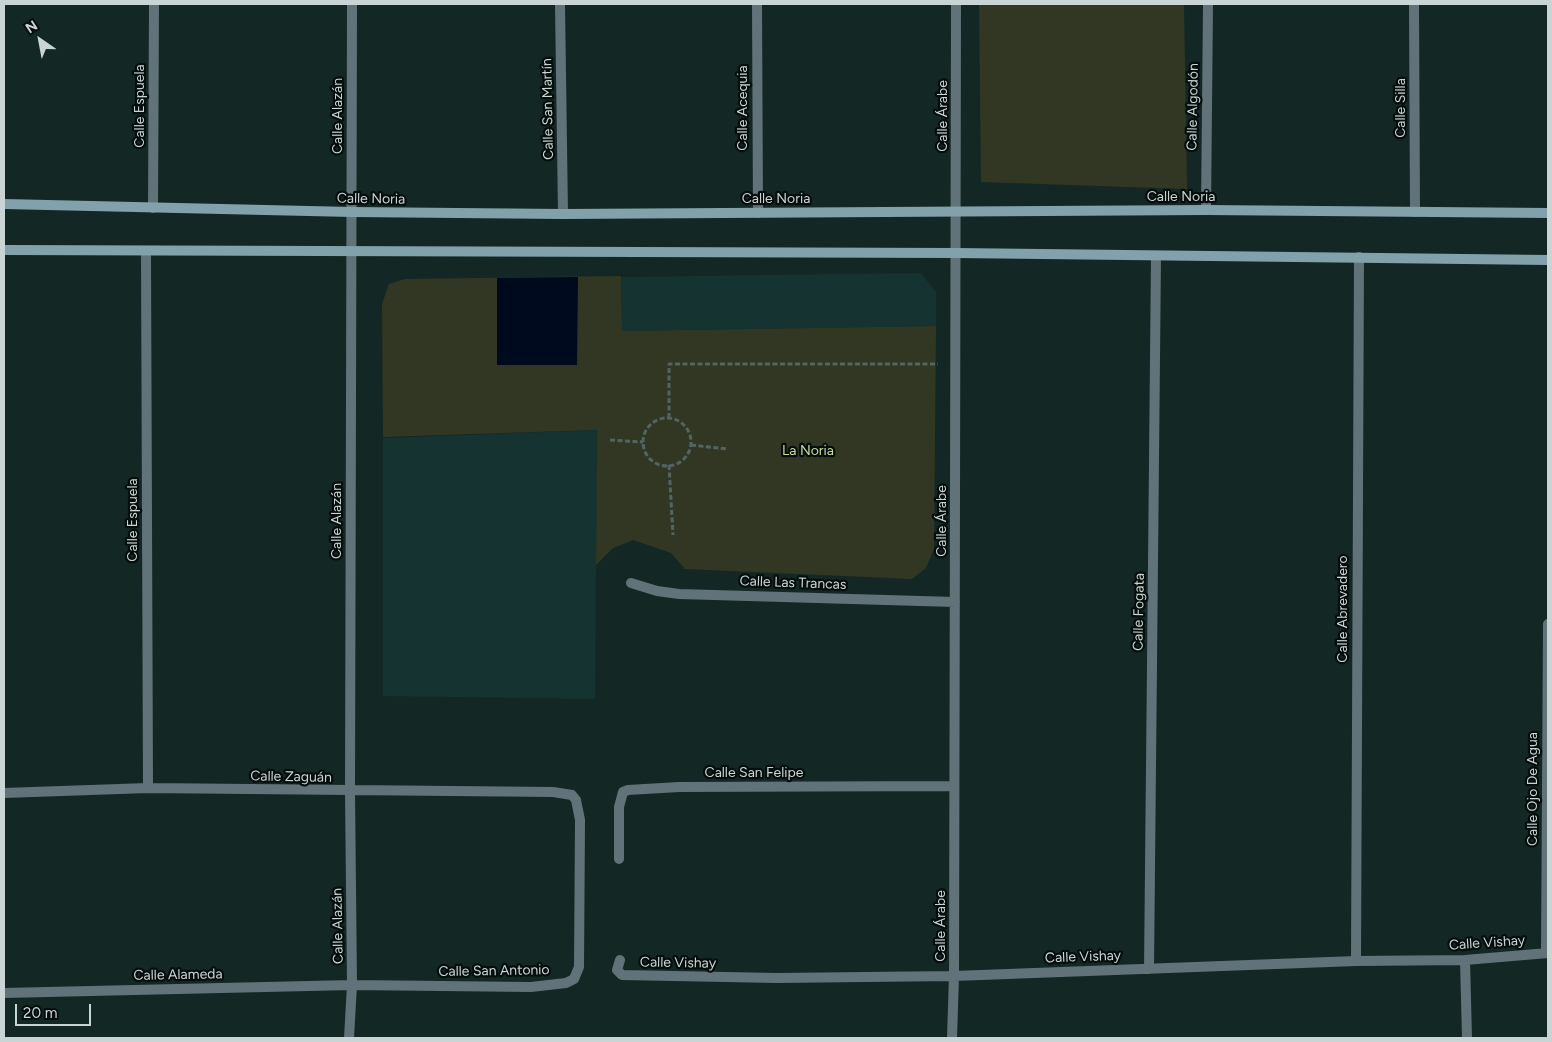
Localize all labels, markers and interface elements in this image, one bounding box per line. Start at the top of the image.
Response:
north arrow [15,15,65,65]
text: N [22,17,41,37]
street label: Calle San Martín [539,58,557,160]
street label: Calle Algodón [1184,63,1202,151]
street label: Calle Espuela [132,64,148,148]
street label: Calle Acequia [735,65,751,151]
street label: Calle Alazán [330,78,346,154]
street label: Calle Silla [1393,78,1409,138]
street label: Calle Árabe [935,80,951,152]
street label: Calle Noria [1147,189,1215,205]
street label: Calle Noria [337,190,405,208]
street label: Calle Noria [742,191,810,207]
park label: La Noria [782,443,834,459]
street label: Calle Espuela [125,478,141,562]
street label: Calle Alazán [329,483,345,559]
street label: Calle Árabe [934,485,950,557]
street label: Calle Abrevadero [1335,555,1351,663]
street label: Calle Las Trancas [739,573,847,593]
street label: Calle Fogata [1130,573,1148,651]
street label: Calle Ojo De Agua [1525,732,1541,846]
street label: Calle San Felipe [705,765,803,781]
street label: Calle Zaguán [250,768,332,786]
street label: Calle Alazán [329,888,347,964]
street label: Calle Árabe [933,890,949,962]
street label: Calle Vishay [1448,932,1526,954]
street label: Calle Vishay [1045,947,1121,967]
street label: Calle Vishay [640,954,716,972]
street label: Calle San Antonio [438,962,550,980]
street label: Calle Alameda [133,966,223,984]
scale bar [18,994,94,1026]
text: 20 m [23,1004,57,1022]

